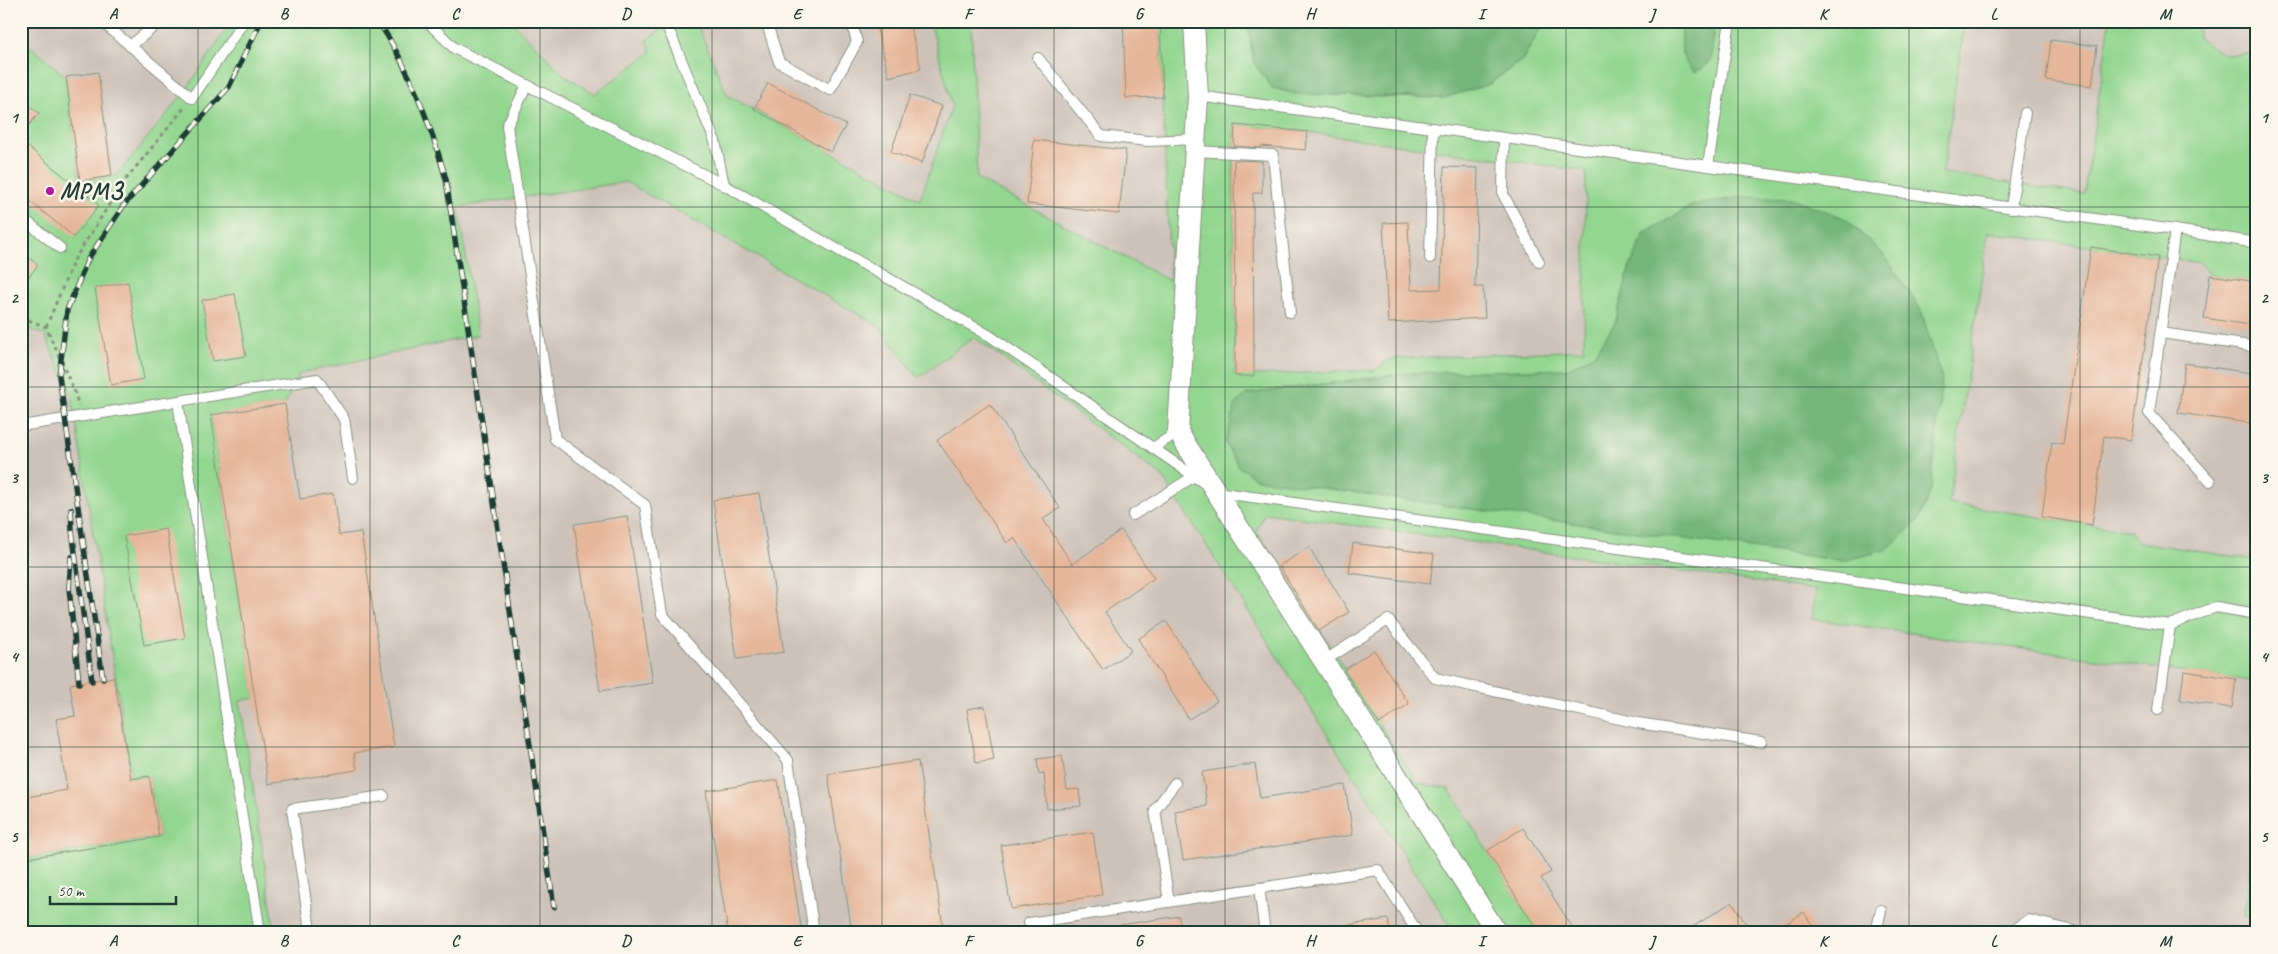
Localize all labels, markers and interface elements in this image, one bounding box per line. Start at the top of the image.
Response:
text: A [109,4,119,24]
text: B [280,4,290,24]
text: C [451,4,461,24]
text: D [621,4,632,24]
text: E [793,4,804,24]
text: F [964,4,975,24]
text: G [1135,4,1145,24]
text: H [1305,4,1317,24]
text: I [1478,4,1488,24]
text: J [1648,4,1657,24]
text: K [1819,4,1831,24]
text: L [1991,4,1999,24]
text: M [2159,4,2173,24]
text: 1 [10,108,19,128]
text: 1 [2260,108,2269,128]
place label: МРМЗ [60,176,125,206]
marker: МРМЗ [44,185,56,197]
text: 2 [10,288,19,308]
text: 2 [2260,288,2269,308]
text: 3 [10,468,19,488]
text: 3 [2260,468,2269,488]
text: 4 [10,647,19,667]
text: 4 [2260,647,2269,667]
text: 5 [11,827,20,847]
text: 5 [2261,827,2270,847]
scale bar [50,874,176,906]
text: 50 m [58,882,85,901]
text: A [109,931,119,951]
text: B [280,931,290,951]
text: C [451,931,461,951]
text: D [621,931,632,951]
text: E [793,931,804,951]
text: F [964,931,975,951]
text: G [1135,931,1145,951]
text: H [1305,931,1317,951]
text: I [1478,931,1488,951]
text: J [1648,931,1657,951]
text: K [1819,931,1831,951]
text: L [1991,931,1999,951]
text: M [2159,931,2173,951]

